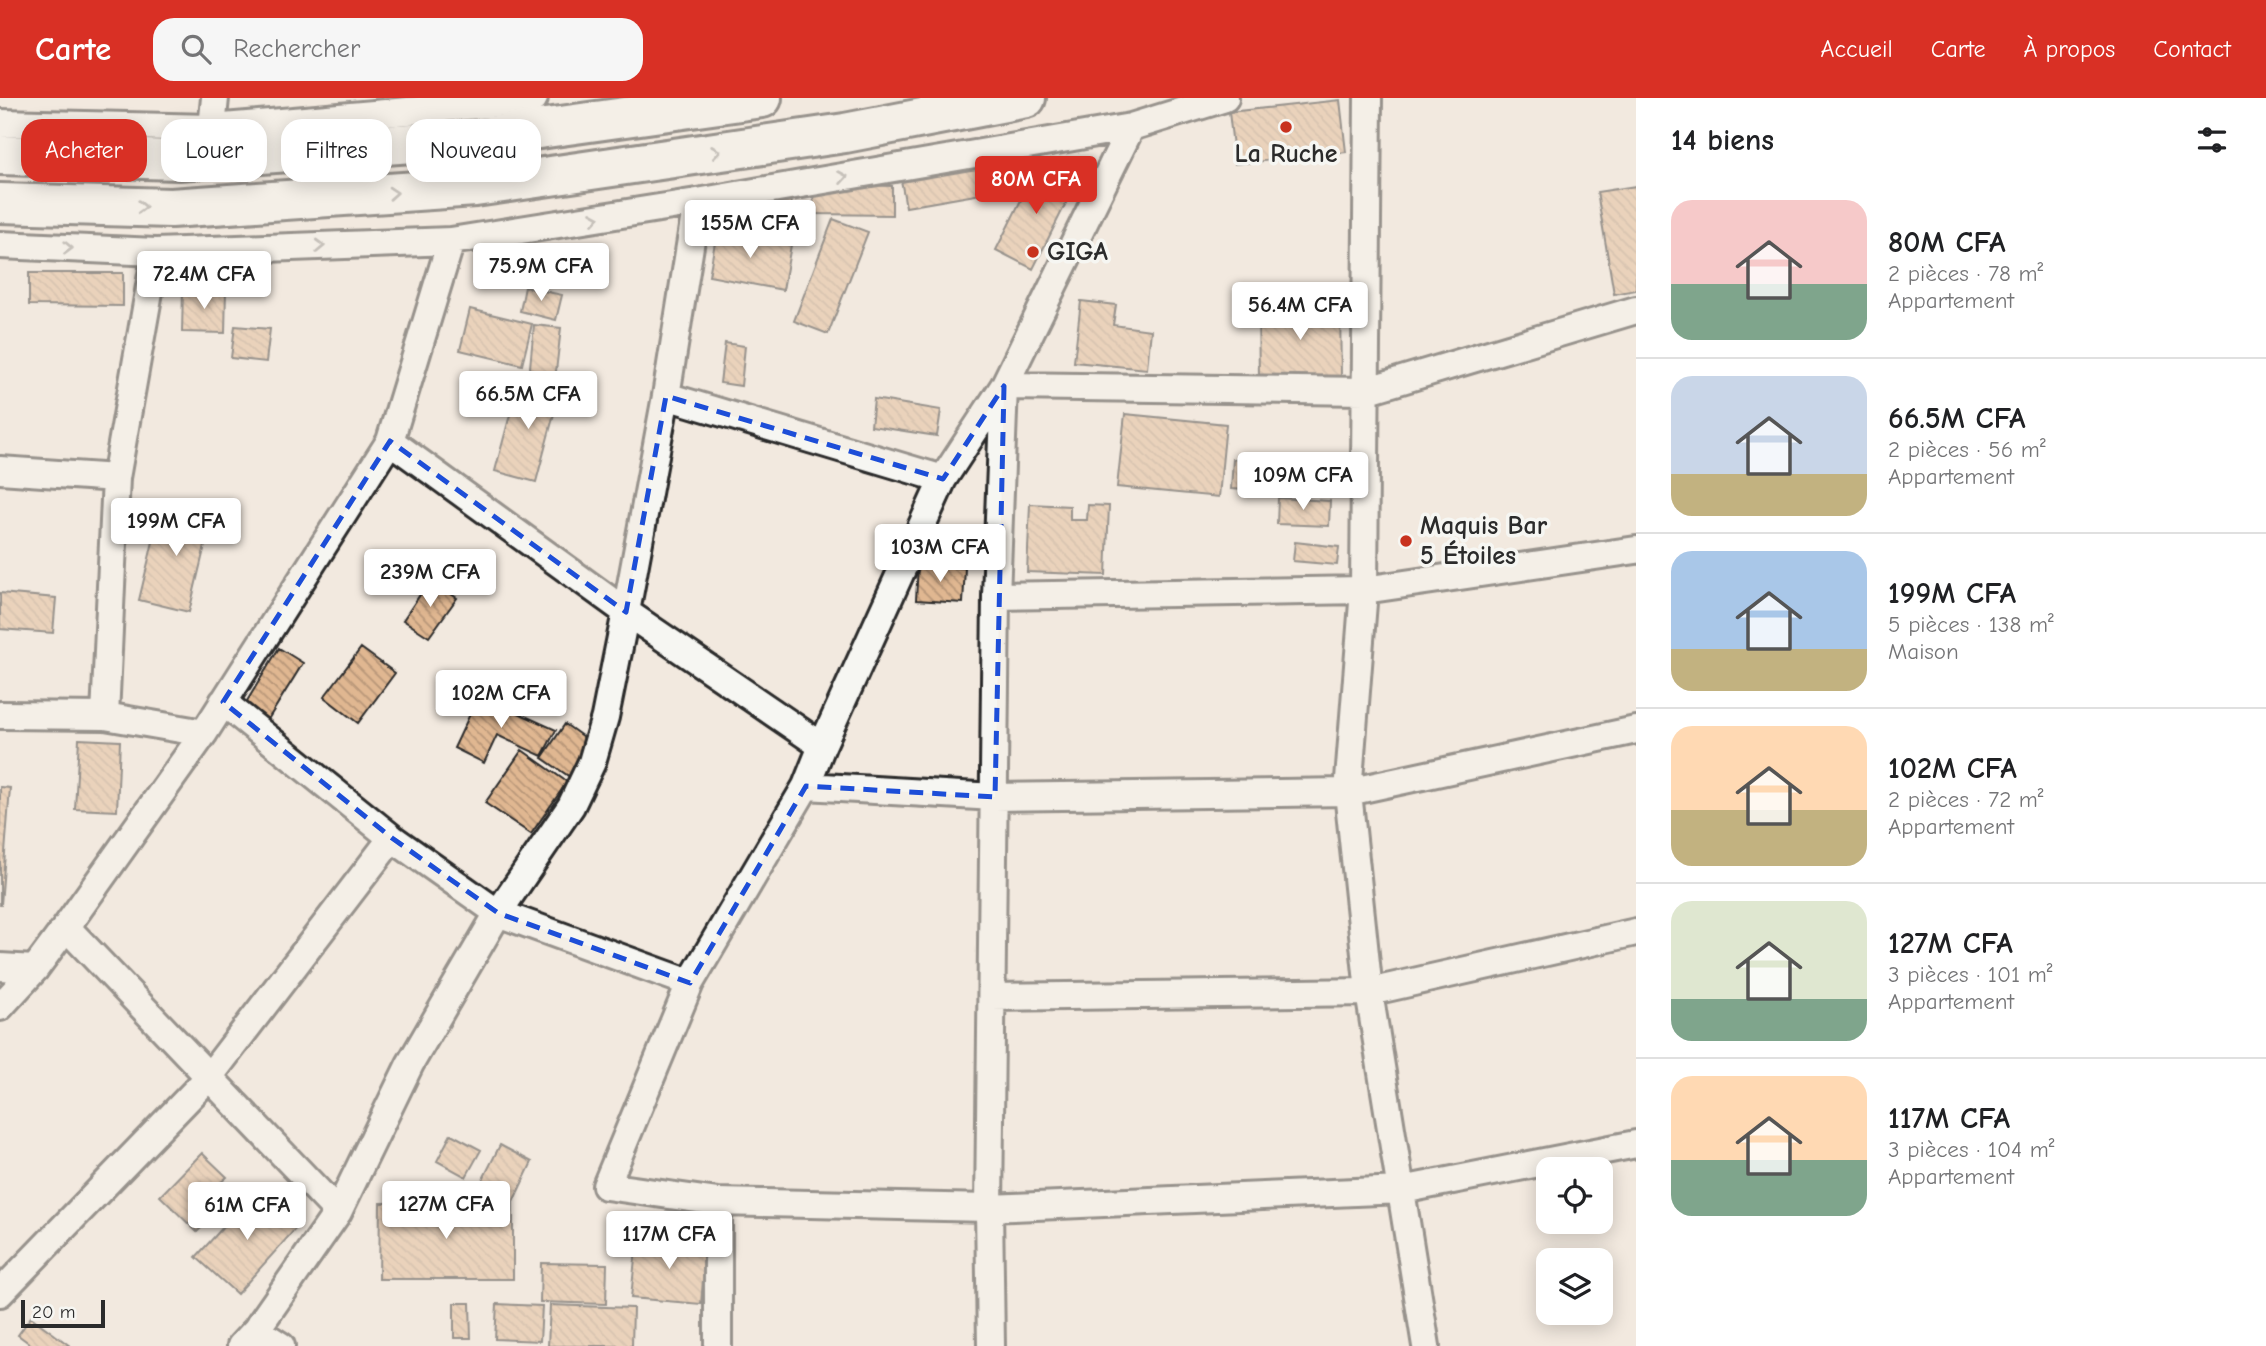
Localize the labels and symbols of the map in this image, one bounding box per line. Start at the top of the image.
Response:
marker: La Ruche [1278,119,1294,135]
place label: La Ruche [1234,139,1338,169]
one-way arrow [710,145,722,160]
pin: 80M CFA [971,156,1101,216]
one-way arrow [837,170,849,185]
one-way arrow [388,186,399,201]
one-way arrow [136,200,147,215]
pin: 155M CFA [678,200,822,260]
one-way arrow [589,211,600,226]
place label: GIGA [1047,237,1109,267]
one-way arrow [315,238,326,253]
one-way arrow [63,241,74,256]
pin: 75.9M CFA [461,244,621,303]
marker: GIGA [1025,244,1041,260]
pin: 72.4M CFA [124,252,284,311]
pin: 56.4M CFA [1220,282,1380,342]
pin: 66.5M CFA [448,372,608,431]
pin: 109M CFA [1231,452,1375,512]
pin: 199M CFA [104,498,248,558]
place label: Maquis Bar 5 Étoiles [1420,511,1548,571]
pin: 103M CFA [868,524,1012,584]
marker: Maquis Bar 5 Étoiles [1398,533,1414,549]
pin: 239M CFA [358,550,502,609]
pin: 102M CFA [429,670,573,730]
pin: 61M CFA [182,1182,312,1242]
pin: 127M CFA [374,1182,518,1241]
pin: 117M CFA [597,1212,741,1271]
scale bar [21,1297,105,1329]

